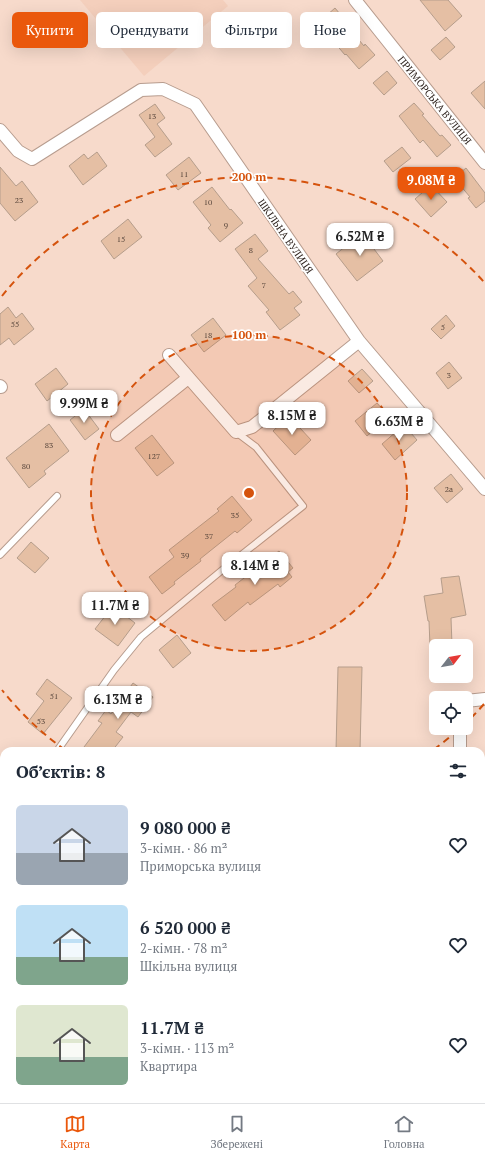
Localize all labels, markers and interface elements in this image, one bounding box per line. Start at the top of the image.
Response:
chip: Купити [12,12,88,48]
chip: Орендувати [96,12,203,48]
chip: Фільтри [211,12,292,48]
chip: Нове [300,12,360,48]
street label: ПРИМОРСЬКА ВУЛИЦЯ [395,53,475,148]
house number: 13 [148,111,156,121]
pin: 9.08M ₴ [394,167,468,201]
house number: 11 [180,169,188,179]
text: 200 m [232,169,266,184]
text: 9.08M ₴ [407,171,455,189]
house number: 23 [15,195,23,205]
street label: ШКІЛЬНА ВУЛИЦЯ [255,196,317,277]
house number: 10 [204,197,212,207]
house number: 9 [224,220,228,230]
pin: 6.52M ₴ [323,223,397,257]
text: 6.52M ₴ [336,227,384,245]
house number: 15 [117,234,125,244]
house number: 8 [249,245,253,255]
house number: 7 [262,280,266,290]
house number: 55 [11,319,19,329]
house number: 5 [441,322,445,332]
text: 100 m [232,327,266,342]
house number: 18 [204,330,212,340]
house number: 3 [447,370,451,380]
pin: 9.99M ₴ [47,390,121,424]
text: 9.99M ₴ [60,394,108,412]
pin: 8.15M ₴ [255,402,329,436]
text: 8.15M ₴ [268,406,316,424]
pin: 6.63M ₴ [362,408,436,442]
text: 6.63M ₴ [375,412,423,430]
house number: 83 [45,440,53,450]
house number: 127 [148,451,160,461]
house number: 80 [22,461,30,471]
house number: 2а [445,484,453,494]
centre of rings [242,486,256,500]
house number: 35 [231,510,239,520]
house number: 37 [205,531,213,541]
house number: 39 [181,550,189,560]
pin: 8.14M ₴ [218,552,292,586]
text: 8.14M ₴ [231,556,279,574]
pin: 11.7M ₴ [78,592,152,626]
text: 11.7M ₴ [91,596,139,614]
north arrow [429,639,473,683]
map controls [429,639,473,735]
pin: 6.13M ₴ [81,686,155,720]
text: 6.13M ₴ [94,690,142,708]
house number: 51 [50,691,58,701]
button: locate [429,691,473,735]
house number: 53 [37,716,45,726]
text: Об’єктів: 8 [16,760,105,783]
icon: filters [447,760,469,782]
text: 9 080 000 ₴ [140,816,231,839]
icon: home [48,821,96,869]
icon: heart [447,834,469,856]
text: 3-кімн. · 86 m² [140,839,227,857]
text: Приморська вулиця [140,857,261,875]
text: 6 520 000 ₴ [140,916,231,939]
icon: home [48,921,96,969]
icon: heart [447,934,469,956]
text: 2-кімн. · 78 m² [140,939,227,957]
text: Шкільна вулиця [140,957,237,975]
text: 11.7M ₴ [140,1016,204,1039]
icon: home [48,1021,96,1069]
icon: heart [447,1034,469,1056]
text: 3-кімн. · 113 m² [140,1039,234,1057]
text: Квартира [140,1057,197,1075]
tab: Карта [60,1113,90,1151]
tab: Збережені [211,1113,263,1151]
tab: Головна [384,1113,425,1151]

